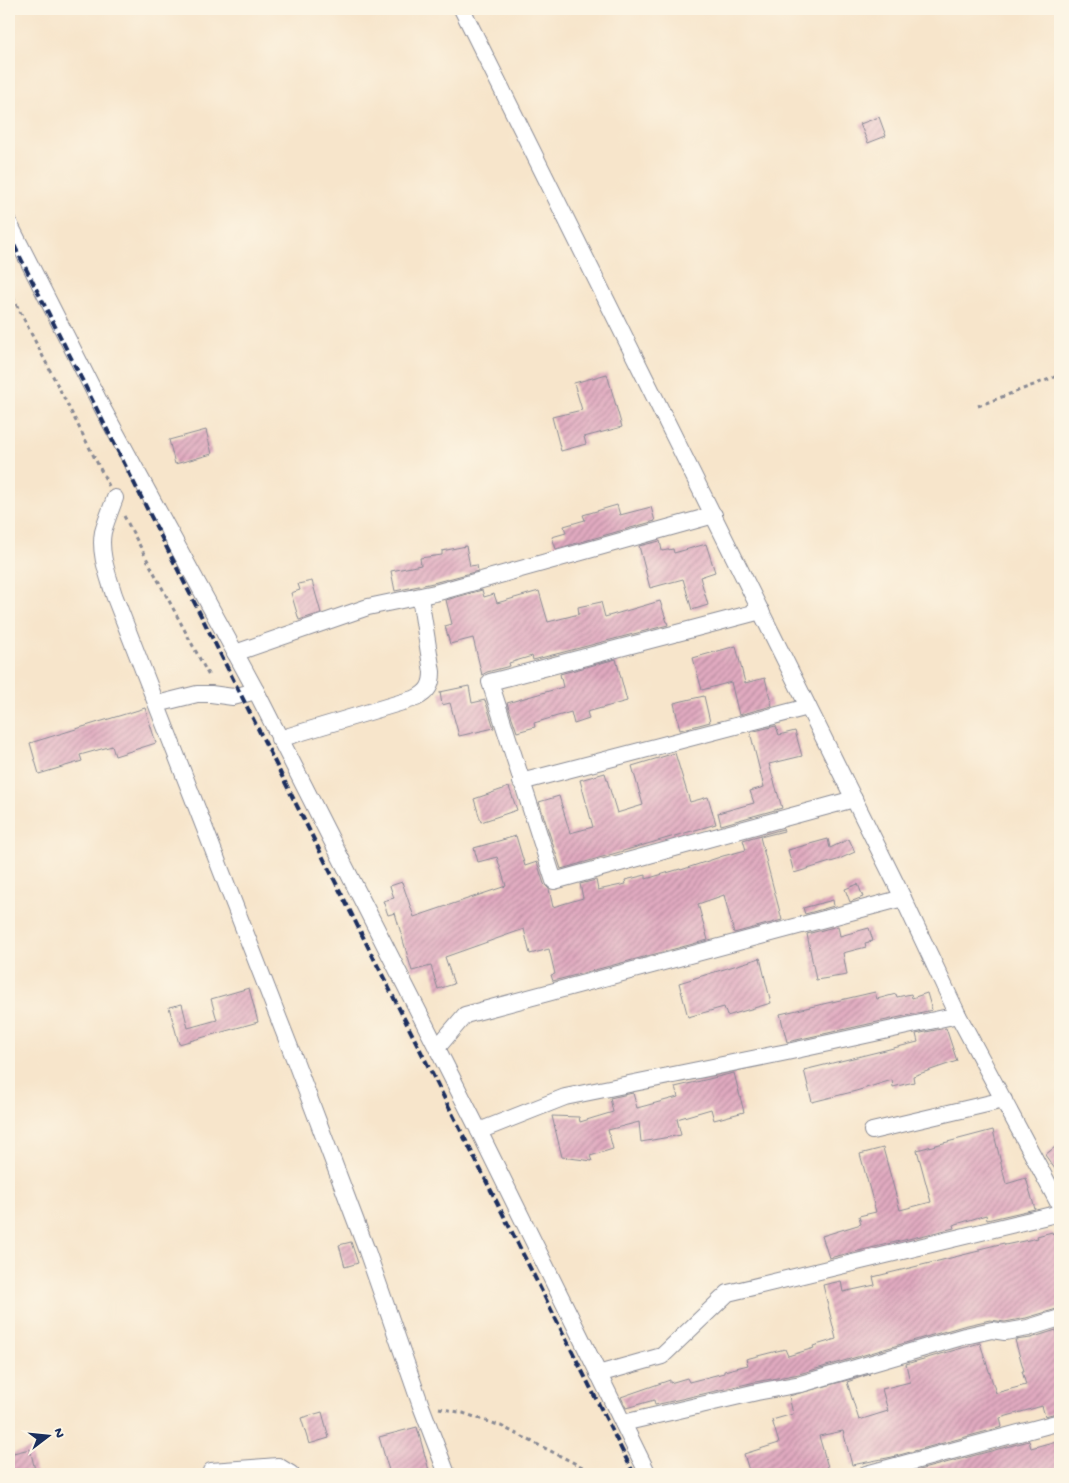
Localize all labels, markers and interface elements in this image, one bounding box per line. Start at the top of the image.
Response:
north arrow [22,1410,72,1460]
text: N [49,1426,68,1440]

